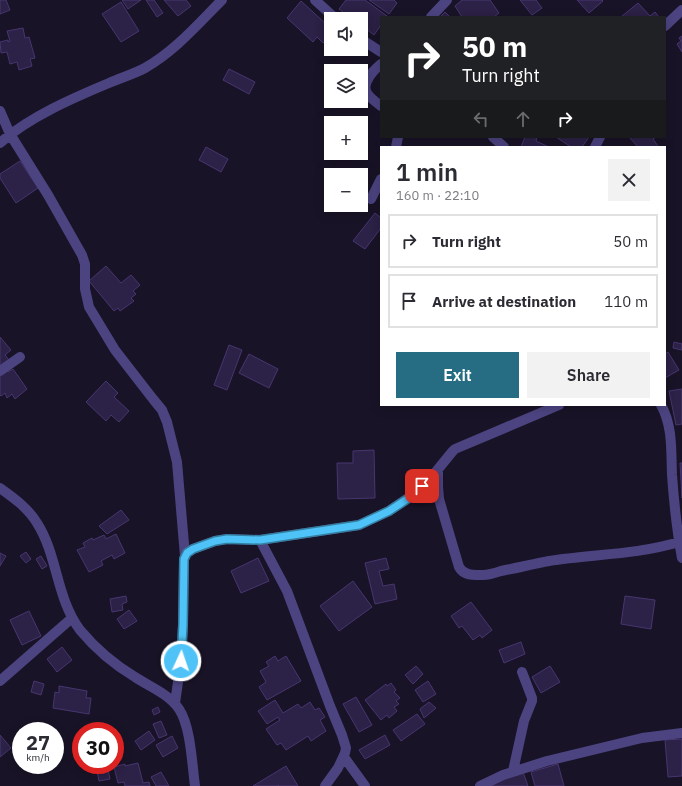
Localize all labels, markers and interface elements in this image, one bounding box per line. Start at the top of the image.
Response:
map controls [324,12,368,212]
button: sound [324,12,368,56]
text: 50 m [462,28,527,65]
icon: right [396,32,448,84]
button: layers [324,64,368,108]
text: Turn right [462,64,540,87]
icon: left [470,108,492,130]
icon: ahead [512,108,534,130]
icon: right [554,108,576,130]
button: + [324,116,368,160]
text: 1 min [396,156,458,188]
button: close [608,159,650,201]
button: − [324,168,368,212]
text: 160 m · 22:10 [396,187,479,204]
icon: right [398,230,420,252]
text: Turn right [432,232,501,251]
text: 50 m [613,232,648,251]
icon: arrive [398,290,420,312]
text: Arrive at destination [432,292,576,311]
text: 110 m [604,292,648,311]
button: Exit [396,352,519,398]
button: Share [527,352,650,398]
pin [405,469,439,503]
icon: arrive [411,475,433,497]
position arrow [160,640,202,682]
speed limit sign: 30 [72,722,124,774]
text: 27 [26,729,50,756]
text: km/h [26,751,50,764]

